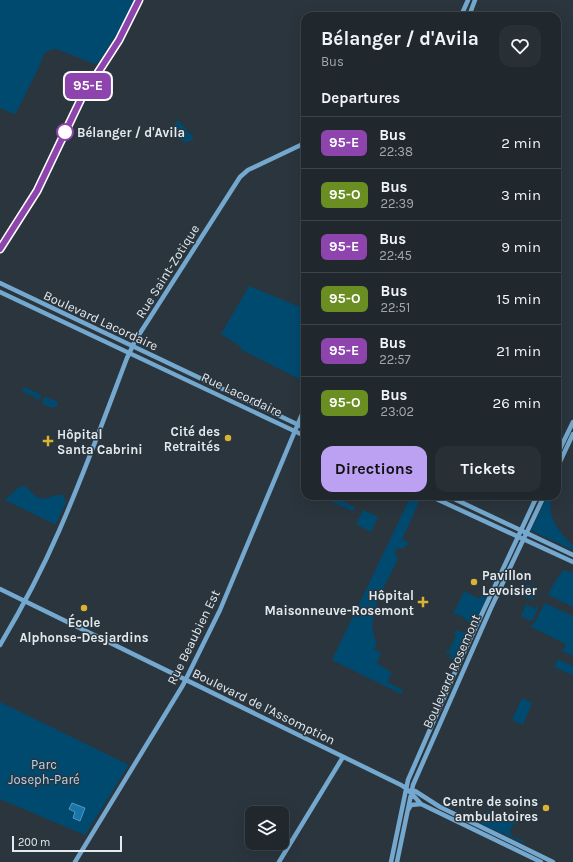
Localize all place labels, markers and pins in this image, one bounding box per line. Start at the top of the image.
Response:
marker: Bélanger / d'Avila [56,123,74,141]
place label: Bélanger / d'Avila [77,125,185,140]
place label: Cité des Retraités [164,424,220,454]
place label: Hôpital Santa Cabrini [57,427,143,457]
marker: Cité des Retraités [223,433,233,443]
marker: Hôpital Santa Cabrini [42,435,54,447]
place label: Pavillon Levoisier [482,568,538,598]
marker: Pavillon Levoisier [469,577,479,587]
place label: Hôpital Maisonneuve-Rosemont [264,588,414,618]
marker: Hôpital Maisonneuve-Rosemont [417,596,429,608]
marker: École Alphonse-Desjardins [79,603,89,613]
place label: École Alphonse-Desjardins [19,613,149,645]
place label: Centre de soins ambulatoires [443,794,538,824]
marker: Centre de soins ambulatoires [541,803,551,813]

